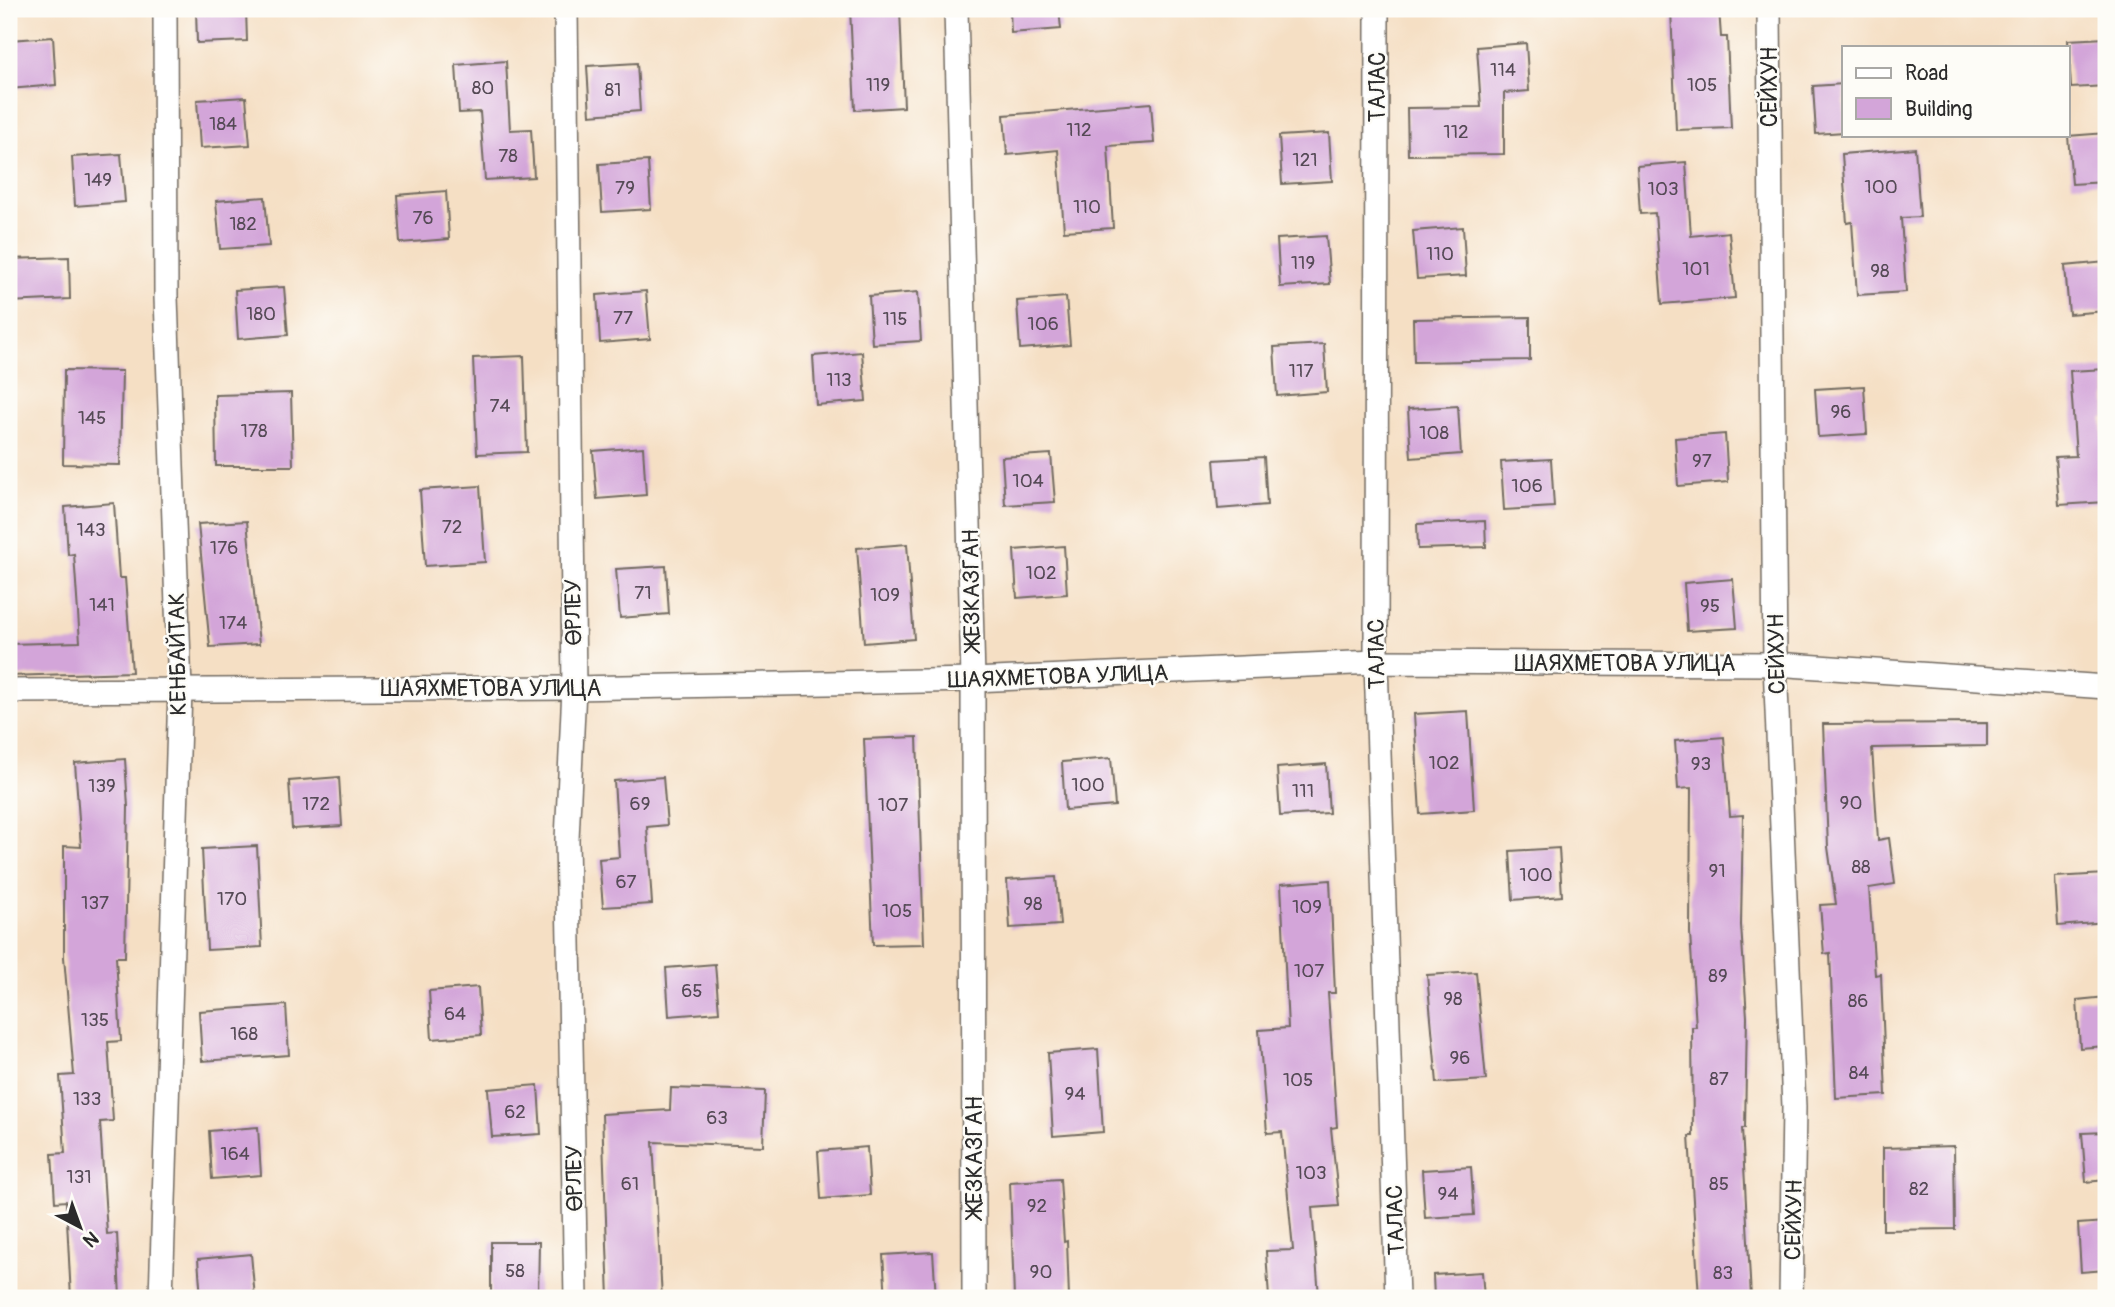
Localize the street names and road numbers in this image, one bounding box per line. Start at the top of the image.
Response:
street label: СЕЙХУН [1755,47,1784,127]
street label: ТАЛАС [1363,52,1392,122]
street label: ЖЕЗКАЗГАН [956,529,987,654]
street label: ӨРЛЕУ [558,579,589,645]
street label: КЕНБАЙТАК [162,592,193,716]
street label: СЕЙХУН [1761,613,1792,695]
street label: ТАЛАС [1361,618,1392,690]
street label: ШАЯХМЕТОВА УЛИЦА [1515,649,1736,678]
street label: ШАЯХМЕТОВА УЛИЦА [947,658,1169,695]
street label: ШАЯХМЕТОВА УЛИЦА [381,674,602,703]
street label: ЖЕЗКАЗГАН [960,1096,989,1221]
street label: ӨРЛЕУ [559,1145,590,1211]
street label: СЕЙХУН [1778,1179,1809,1261]
street label: ТАЛАС [1380,1184,1411,1256]

